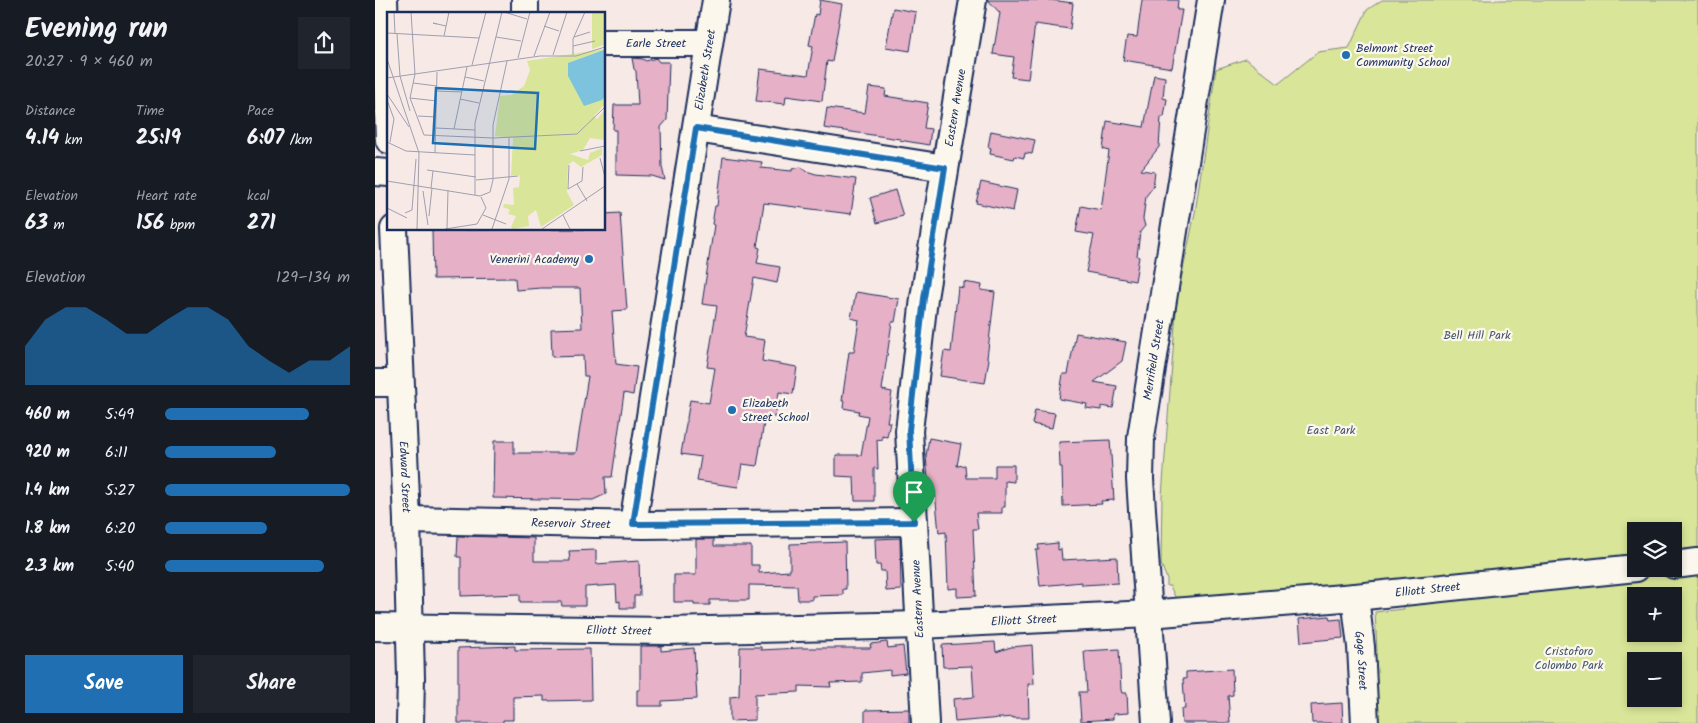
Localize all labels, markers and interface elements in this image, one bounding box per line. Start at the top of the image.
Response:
text: Evening run [25,7,168,52]
inset map [387,12,605,230]
button: share [298,17,350,69]
street label: Elizabeth Street [689,27,721,112]
street label: Earle Street [626,34,687,53]
place label: Belmont Street Community School [1356,39,1450,72]
text: 20:27 · 9 × 460 m [25,49,153,74]
marker: Belmont Street Community School [1340,49,1352,61]
street label: Eastern Avenue [940,67,971,148]
text: Distance [25,100,75,122]
text: Time [136,100,164,122]
text: Pace [247,100,274,122]
text: 4.14 [25,122,59,155]
text: 25:19 [136,122,181,155]
text: 6:07 [247,122,284,155]
text: km [59,129,83,151]
text: /km [284,129,313,151]
text: Elevation [25,185,78,207]
text: Heart rate [136,185,197,207]
text: kcal [247,185,270,207]
text: 63 [25,207,48,240]
text: 156 [136,207,164,240]
text: 271 [247,207,276,240]
text: m [48,214,65,236]
text: bpm [164,214,195,236]
place label: Venerini Academy [490,250,579,269]
marker: Venerini Academy [583,253,595,265]
text: Elevation [25,265,86,290]
text: 129–134 m [276,265,350,290]
street label: Merrifield Street [1138,317,1169,401]
park label: Bell Hill Park [1443,326,1511,345]
place label: Elizabeth Street School [742,394,809,427]
text: 460 m [25,402,70,427]
text: 5:49 [105,402,134,427]
marker: Elizabeth Street School [726,404,738,416]
park label: East Park [1307,421,1356,440]
text: 920 m [25,440,70,465]
text: 6:11 [105,440,128,465]
street label: Edward Street [394,440,416,514]
pin [893,471,935,522]
text: 1.4 km [25,478,70,503]
text: 5:27 [105,478,134,503]
icon: arrive [900,478,928,506]
street label: Reservoir Street [531,513,611,534]
text: 1.8 km [25,516,70,541]
text: 6:20 [105,516,135,541]
map controls [1627,522,1682,707]
button: layers [1627,522,1682,577]
text: 2.3 km [25,554,74,579]
text: 5:40 [105,554,134,579]
street label: Eastern Avenue [906,559,930,639]
street label: Elliott Street [1394,577,1462,602]
button: + [1627,587,1682,642]
street label: Elliott Street [990,609,1057,631]
street label: Elliott Street [586,620,652,640]
street label: Gage Street [1350,630,1373,691]
park label: Cristoforo Colombo Park [1535,642,1604,675]
button: − [1627,652,1682,707]
button: Save [25,655,183,713]
button: Share [193,655,350,713]

